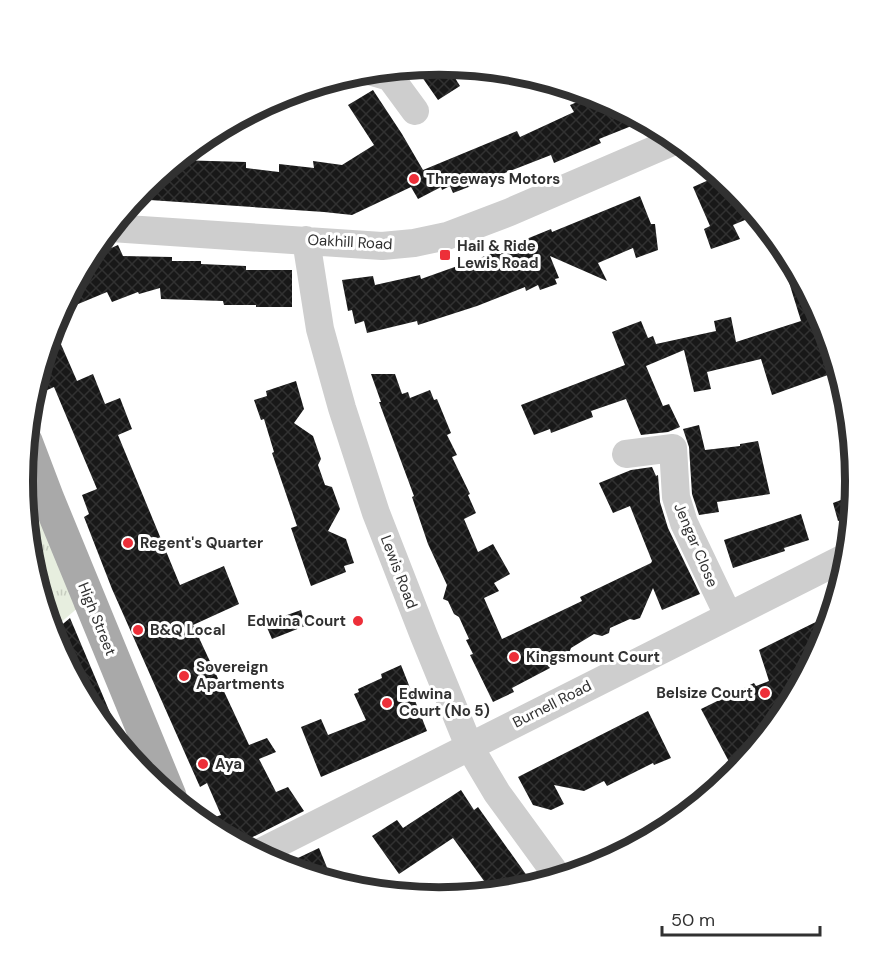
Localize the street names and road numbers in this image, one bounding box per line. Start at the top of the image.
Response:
street label: Oakhill Road [307,230,393,254]
street label: Jengar Close [669,500,723,590]
street label: Lewis Road [376,532,422,612]
street label: High Street [73,579,121,659]
street label: Burnell Road [509,676,595,732]

